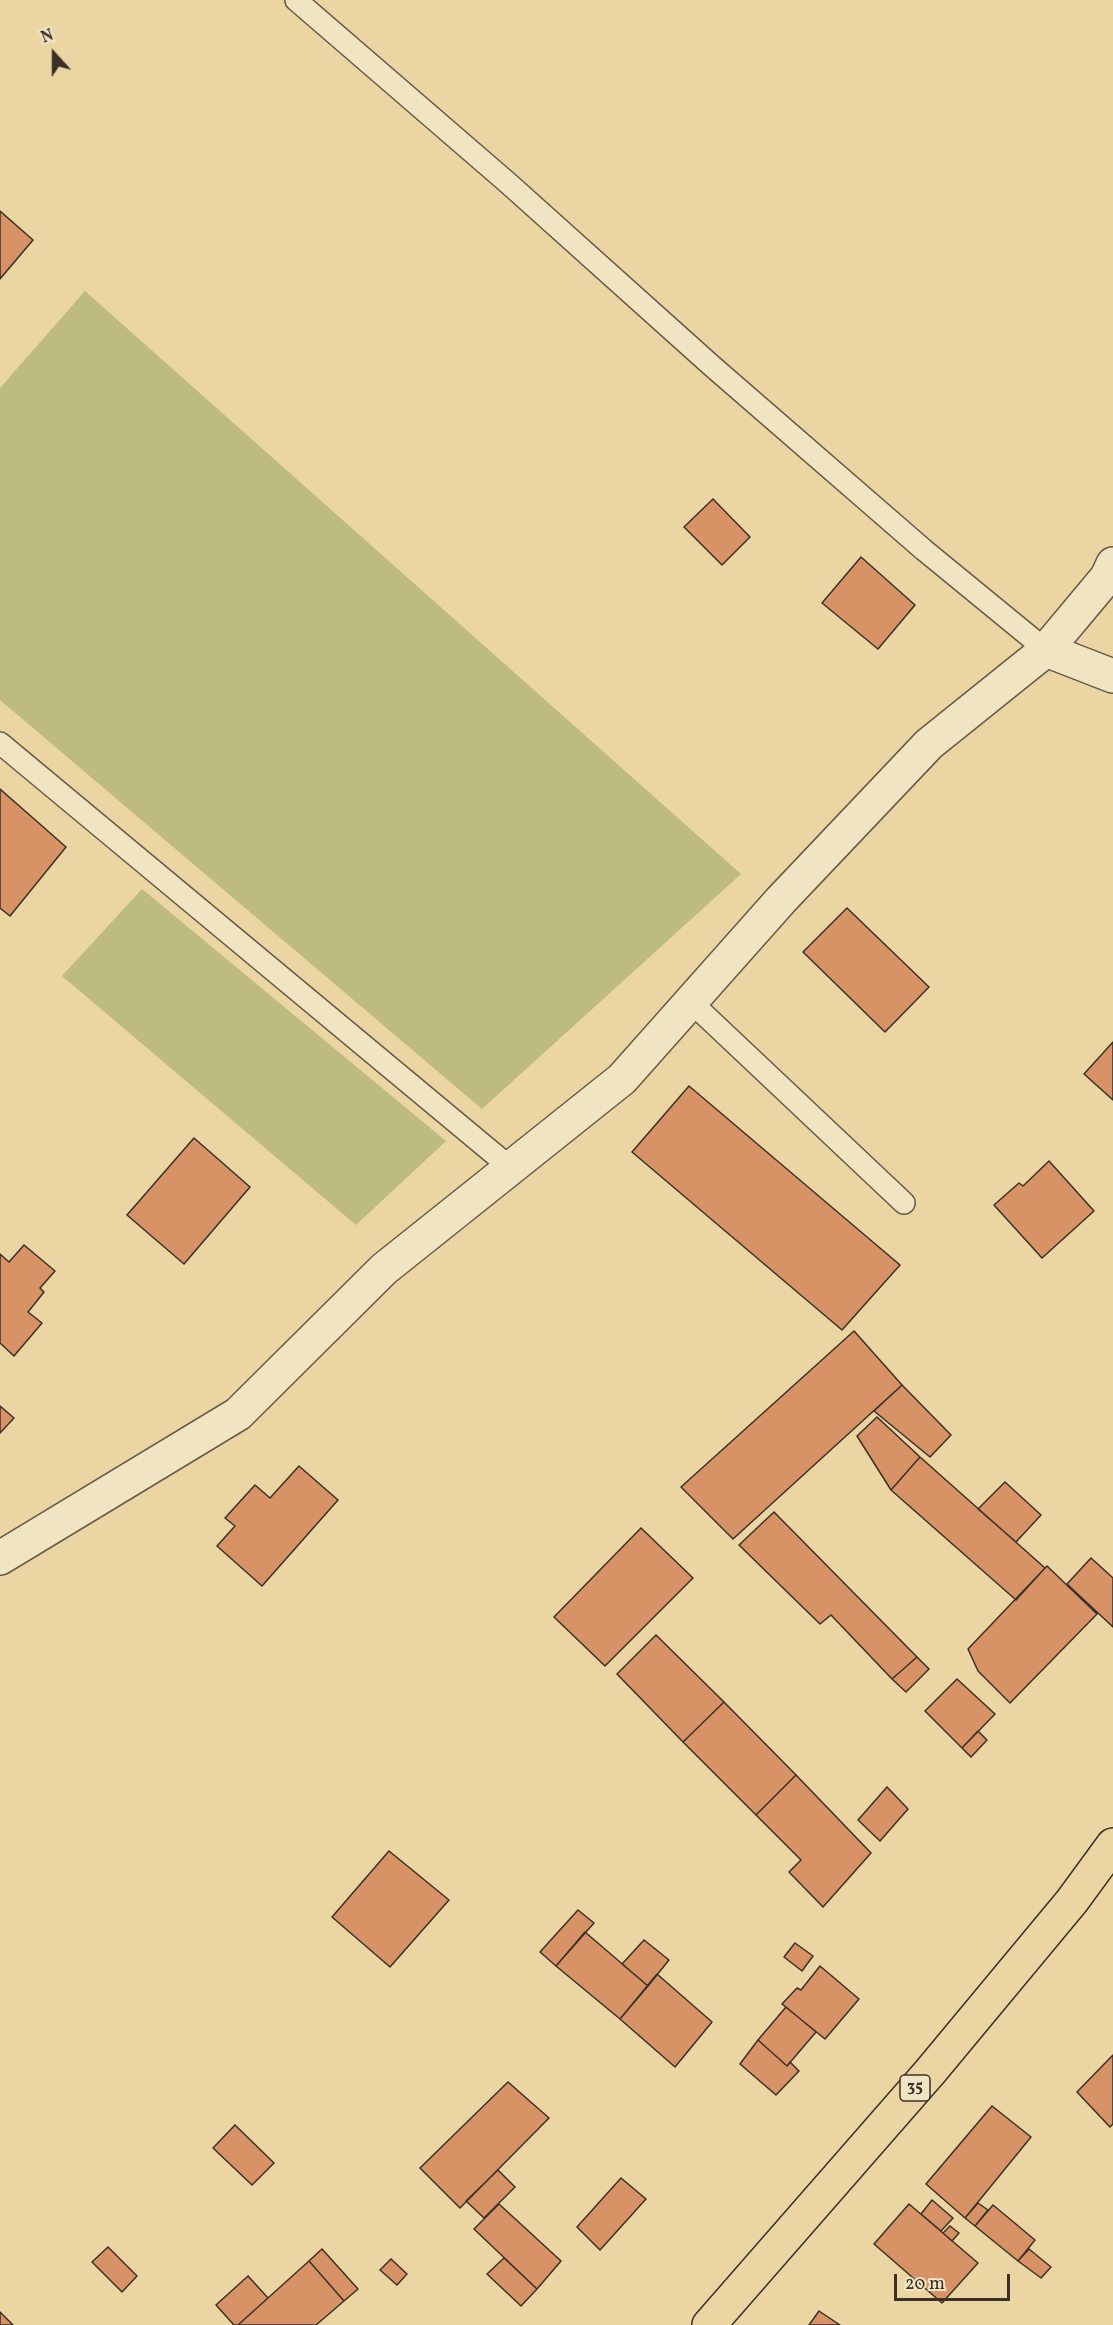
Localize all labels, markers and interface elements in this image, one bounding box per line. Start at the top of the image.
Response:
north arrow [24,24,84,84]
text: N [38,25,57,50]
road number: 35 [900,2075,930,2101]
scale bar [897,2262,1012,2300]
text: 20 m [905,2272,945,2297]

